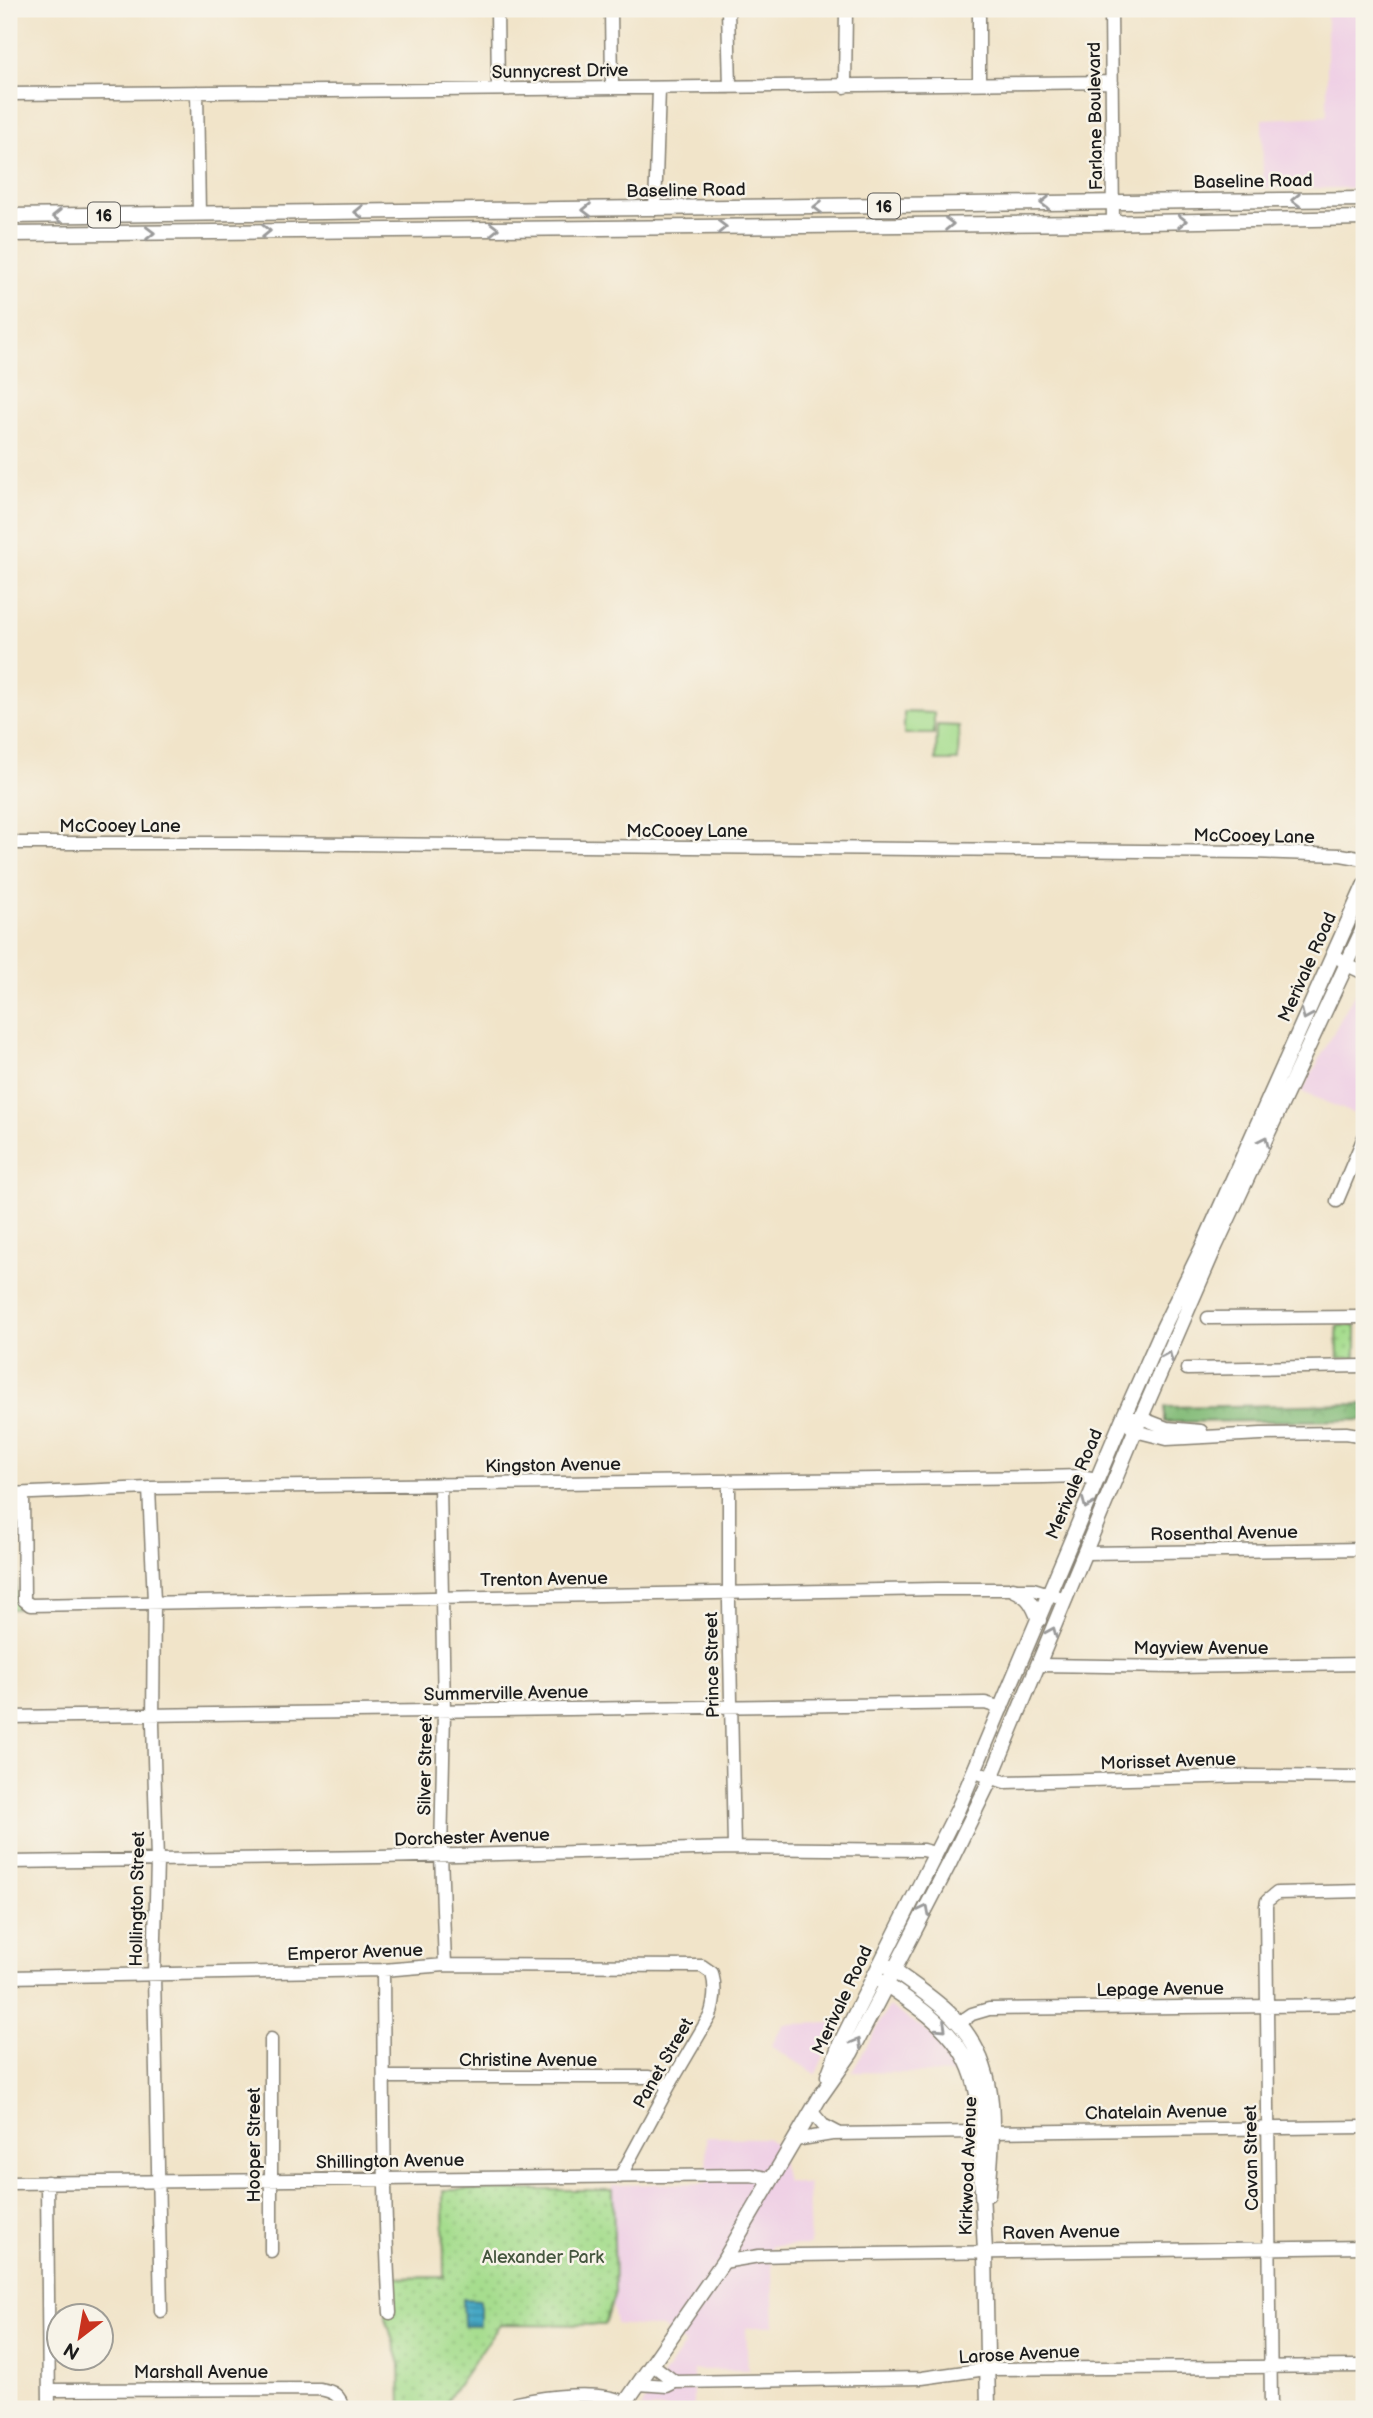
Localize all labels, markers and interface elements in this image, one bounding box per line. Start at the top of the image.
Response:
street label: Farlane Boulevard [1084,42,1107,190]
street label: Sunnycrest Drive [491,60,629,83]
street label: Baseline Road [1193,170,1313,193]
street label: Baseline Road [626,179,746,202]
one-way arrow [1290,192,1301,208]
road number: 16 [868,194,900,218]
one-way arrow [1040,196,1051,211]
one-way arrow [812,199,823,215]
road number: 16 [88,202,120,228]
one-way arrow [581,202,591,218]
one-way arrow [353,205,364,220]
one-way arrow [51,208,62,223]
one-way arrow [1176,214,1187,229]
one-way arrow [944,217,955,232]
one-way arrow [717,219,728,234]
one-way arrow [489,221,500,237]
one-way arrow [262,223,272,239]
one-way arrow [145,225,156,240]
street label: McCooey Lane [59,816,181,837]
street label: McCooey Lane [626,821,748,842]
street label: McCooey Lane [1193,825,1315,848]
street label: Merivale Road [1274,909,1341,1025]
one-way arrow [1300,1008,1314,1020]
one-way arrow [1256,1136,1270,1148]
one-way arrow [1160,1351,1174,1363]
street label: Merivale Road [1042,1426,1107,1543]
street label: Kingston Avenue [485,1454,621,1477]
one-way arrow [1081,1497,1095,1509]
street label: Rosenthal Avenue [1150,1522,1298,1545]
street label: Trenton Avenue [480,1568,608,1591]
street label: Prince Street [701,1611,724,1718]
one-way arrow [1044,1627,1058,1640]
street label: Mayview Avenue [1134,1638,1269,1659]
street label: Summerville Avenue [424,1682,589,1705]
street label: Silver Street [414,1716,437,1816]
street label: Morisset Avenue [1100,1749,1237,1774]
street label: Dorchester Avenue [394,1824,551,1851]
street label: Hollington Street [126,1831,149,1967]
one-way arrow [917,1905,931,1918]
street label: Emperor Avenue [287,1940,424,1965]
street label: Merivale Road [808,1942,877,2058]
street label: Lepage Avenue [1096,1978,1224,2001]
street label: Panet Street [629,2014,698,2112]
one-way arrow [934,2018,947,2031]
one-way arrow [849,2037,862,2050]
street label: Christine Avenue [459,2050,597,2071]
street label: Hooper Street [244,2087,265,2203]
street label: Kirkwood Avenue [956,2096,981,2236]
street label: Chatelain Avenue [1085,2101,1228,2124]
street label: Cavan Street [1240,2104,1263,2211]
street label: Shillington Avenue [316,2150,465,2173]
street label: Raven Avenue [1002,2221,1120,2244]
park label: Alexander Park [482,2247,604,2268]
north arrow [46,2302,116,2372]
text: N [60,2337,84,2364]
street label: Larose Avenue [958,2341,1080,2368]
street label: Marshall Avenue [134,2362,269,2383]

